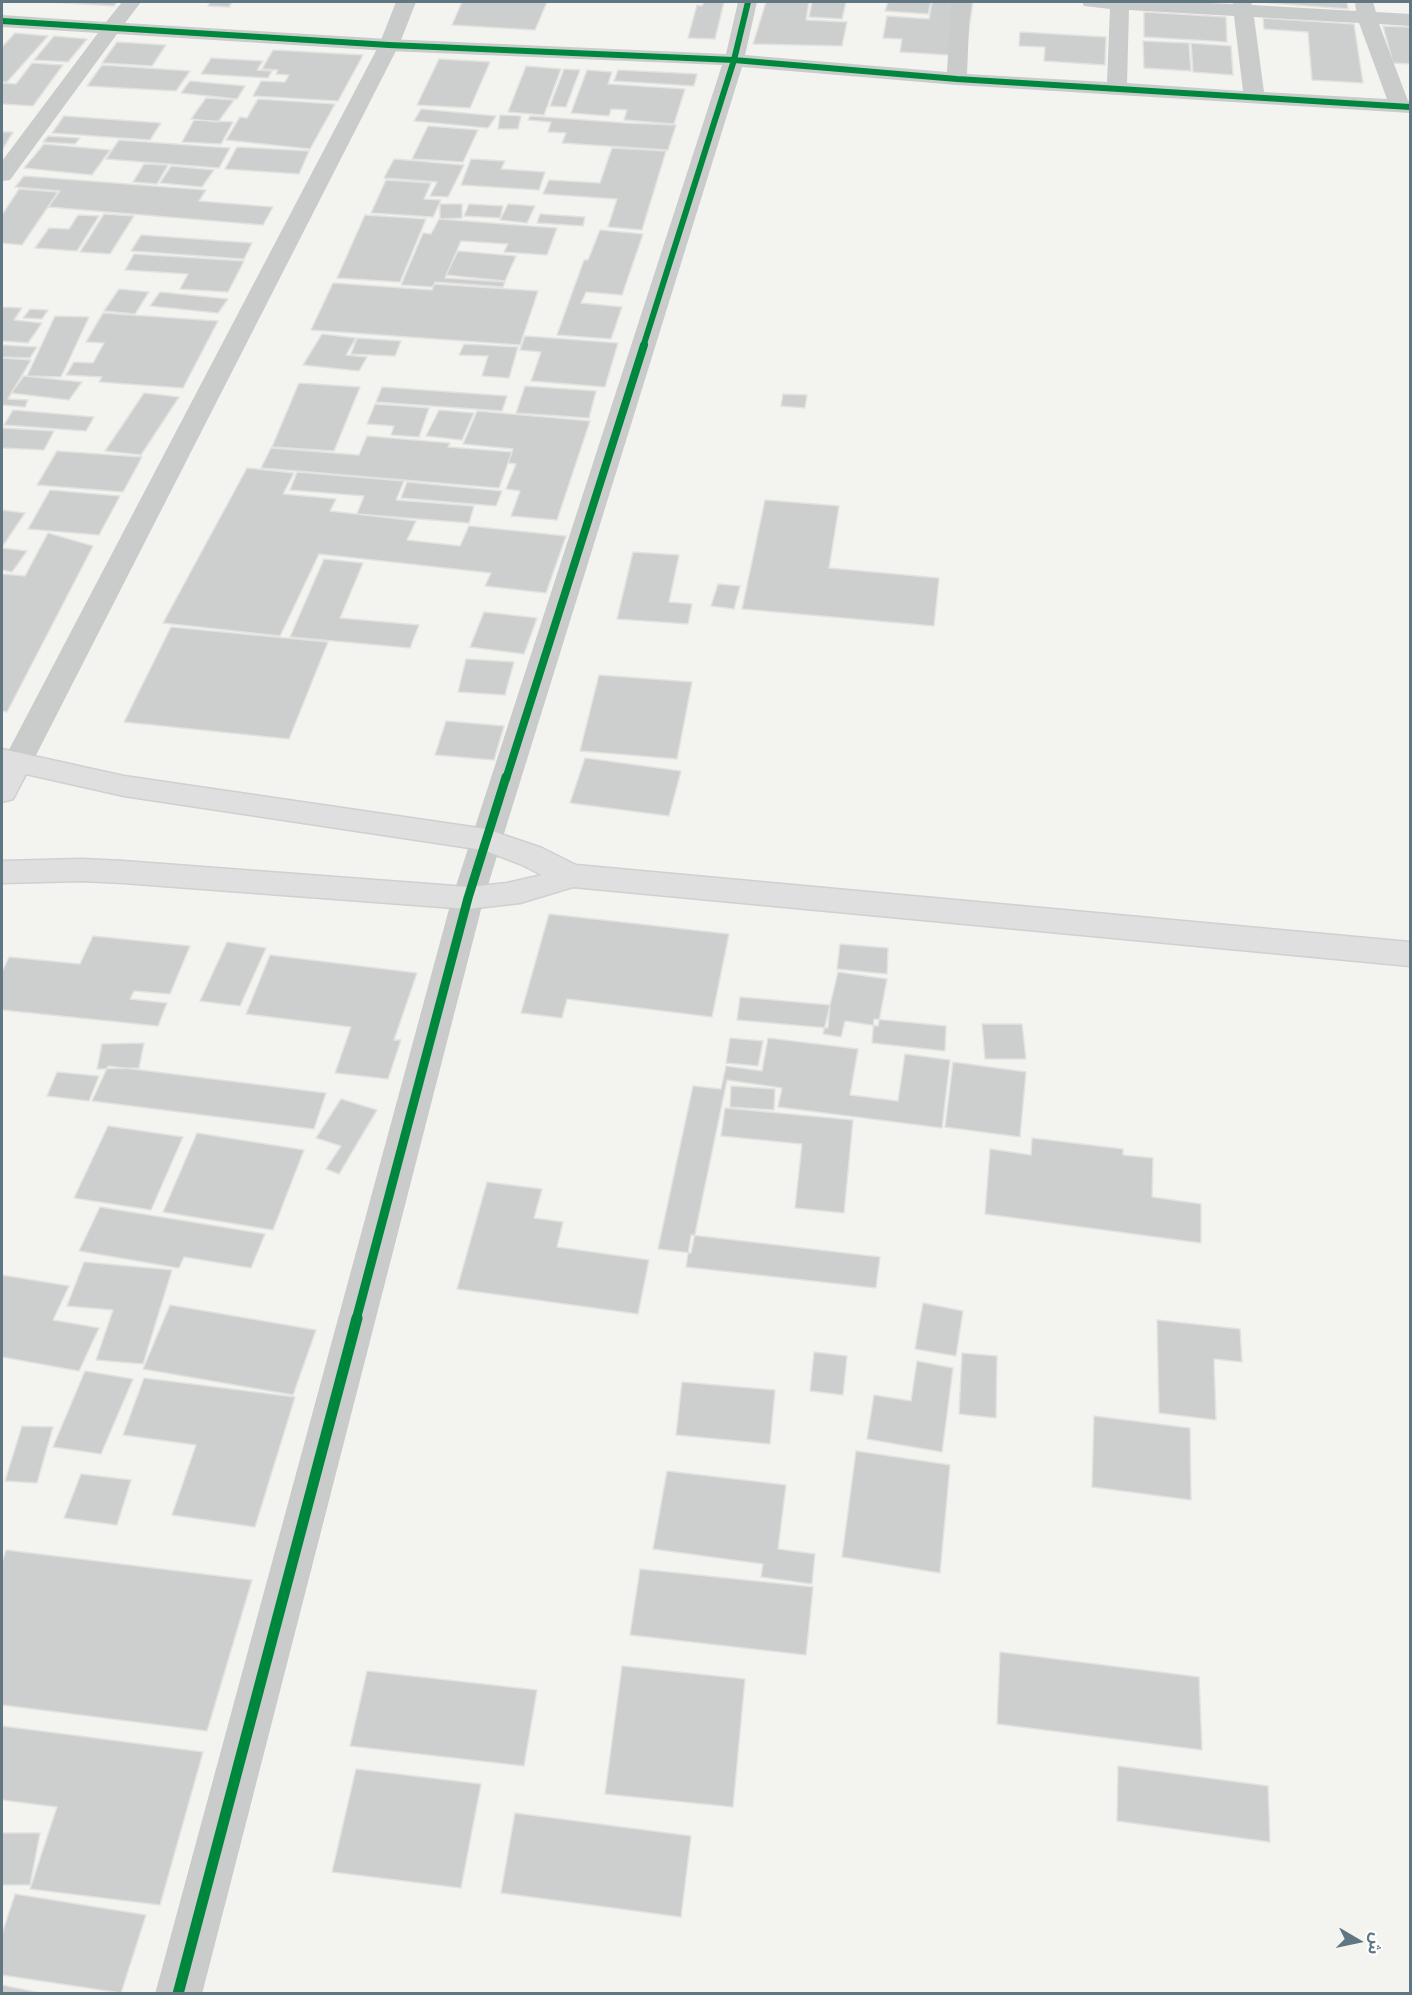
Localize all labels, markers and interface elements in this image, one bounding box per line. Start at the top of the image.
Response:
north arrow [1328,1911,1388,1971]
text: ش [1364,1931,1387,1956]

